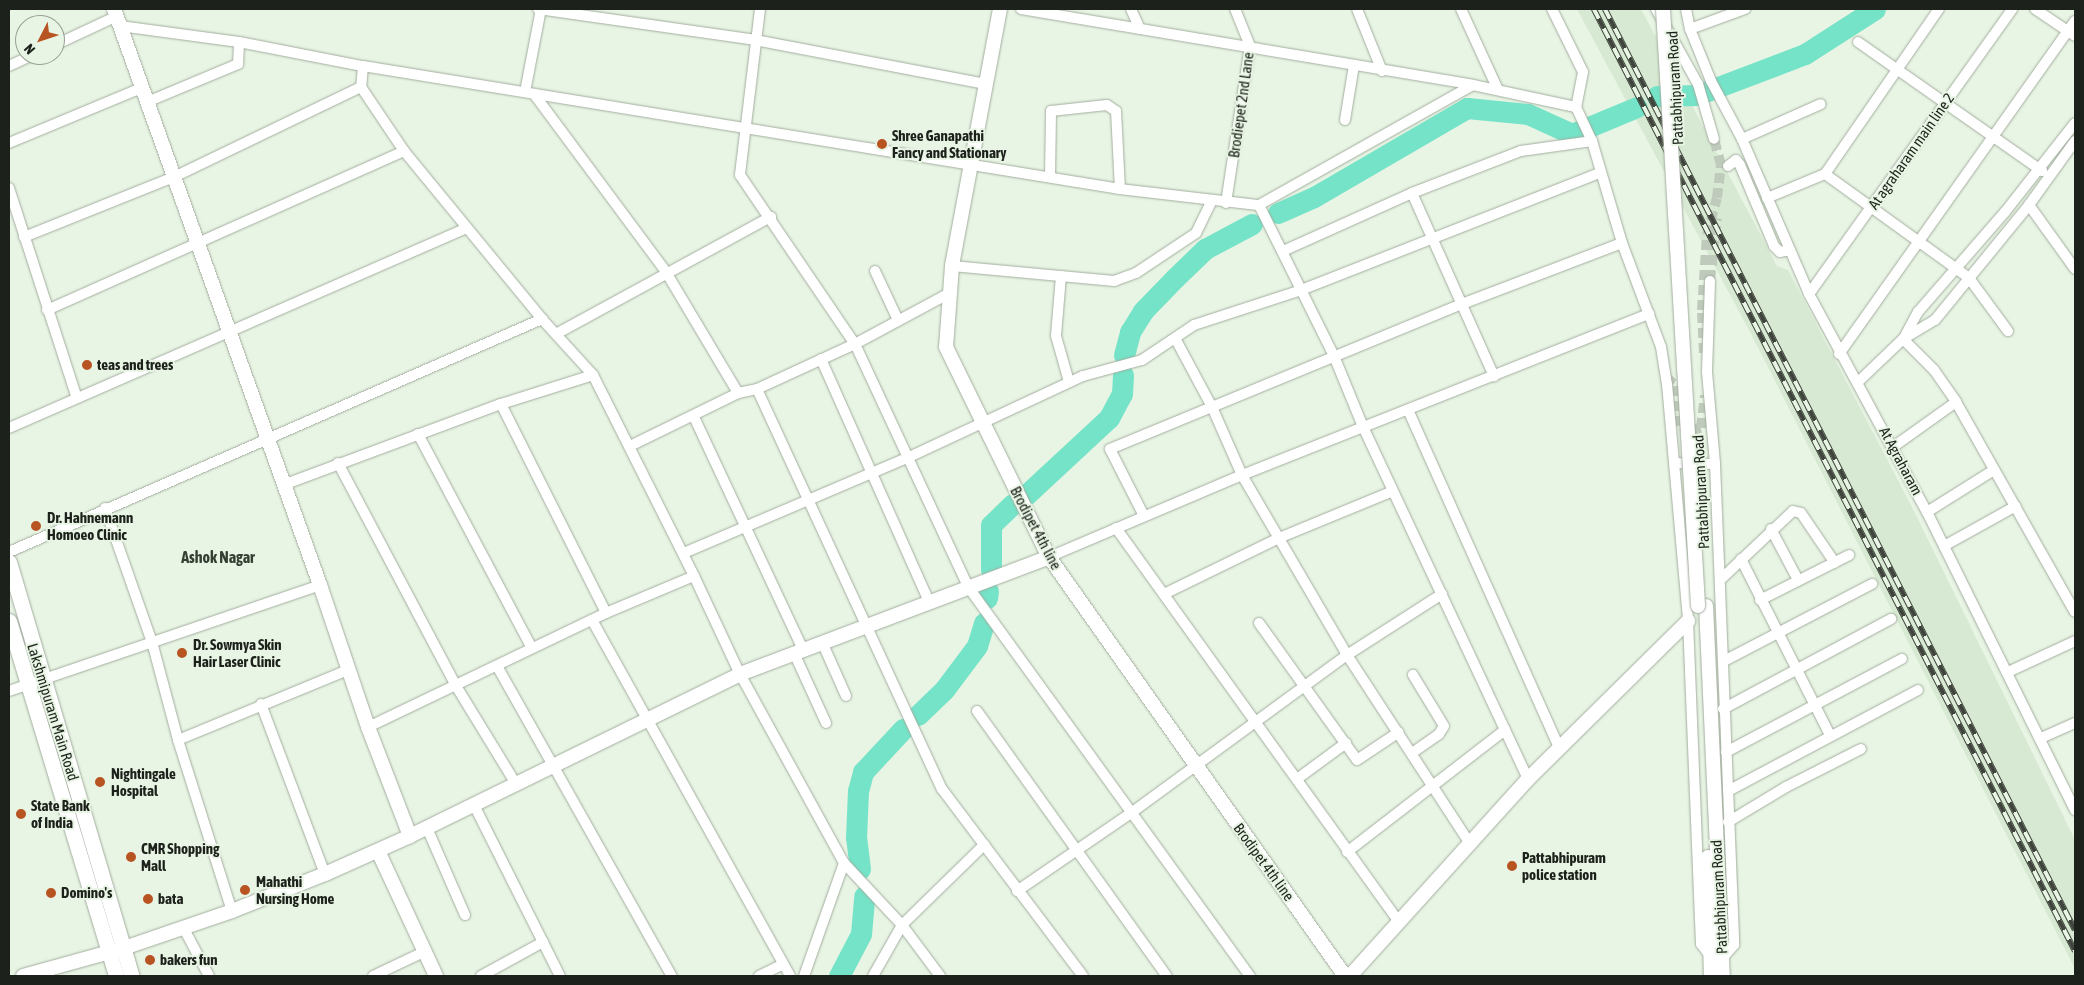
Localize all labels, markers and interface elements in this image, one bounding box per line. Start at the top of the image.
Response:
north arrow [15,15,65,65]
street label: Pattabhipuram Road [1663,30,1687,146]
text: N [21,41,38,58]
street label: Brodiepet 2nd Lane [1225,51,1257,159]
street label: At agraharam main line 2 [1864,89,1958,213]
place label: Shree Ganapathi Fancy and Stationary [892,126,1006,161]
marker: Shree Ganapathi Fancy and Stationary [876,138,888,150]
place label: teas and trees [97,356,173,374]
marker: teas and trees [81,359,93,371]
street label: At Agraharam [1876,424,1926,498]
street label: Pattabhipuram Road [1689,434,1713,550]
street label: Brodipet 4th line [1007,483,1065,573]
place label: Dr. Hahnemann Homoeo Clinic [47,508,133,543]
marker: Dr. Hahnemann Homoeo Clinic [29,519,43,533]
district label: Ashok Nagar [181,547,255,567]
place label: Dr. Sowmya Skin Hair Laser Clinic [193,635,282,670]
street label: Lakshmipuram Main Road [23,641,83,783]
marker: Dr. Sowmya Skin Hair Laser Clinic [175,646,189,660]
place label: Nightingale Hospital [111,764,176,799]
marker: Nightingale Hospital [93,775,107,789]
place label: State Bank of India [31,796,90,831]
marker: State Bank of India [15,808,27,820]
street label: Brodipet 4th line [1230,820,1298,904]
place label: CMR Shopping Mall [141,839,219,874]
street label: Pattabhipuram Road [1707,839,1731,955]
place label: Pattabhipuram police station [1522,848,1606,883]
marker: CMR Shopping Mall [125,851,137,863]
marker: Pattabhipuram police station [1506,860,1518,872]
place label: Mahathi Nursing Home [256,872,334,907]
marker: Mahathi Nursing Home [238,883,252,897]
place label: Domino's [61,884,112,902]
marker: Domino's [45,887,57,899]
place label: bata [158,890,183,908]
marker: bata [142,893,154,905]
place label: bakers fun [160,951,218,969]
marker: bakers fun [144,954,156,966]

